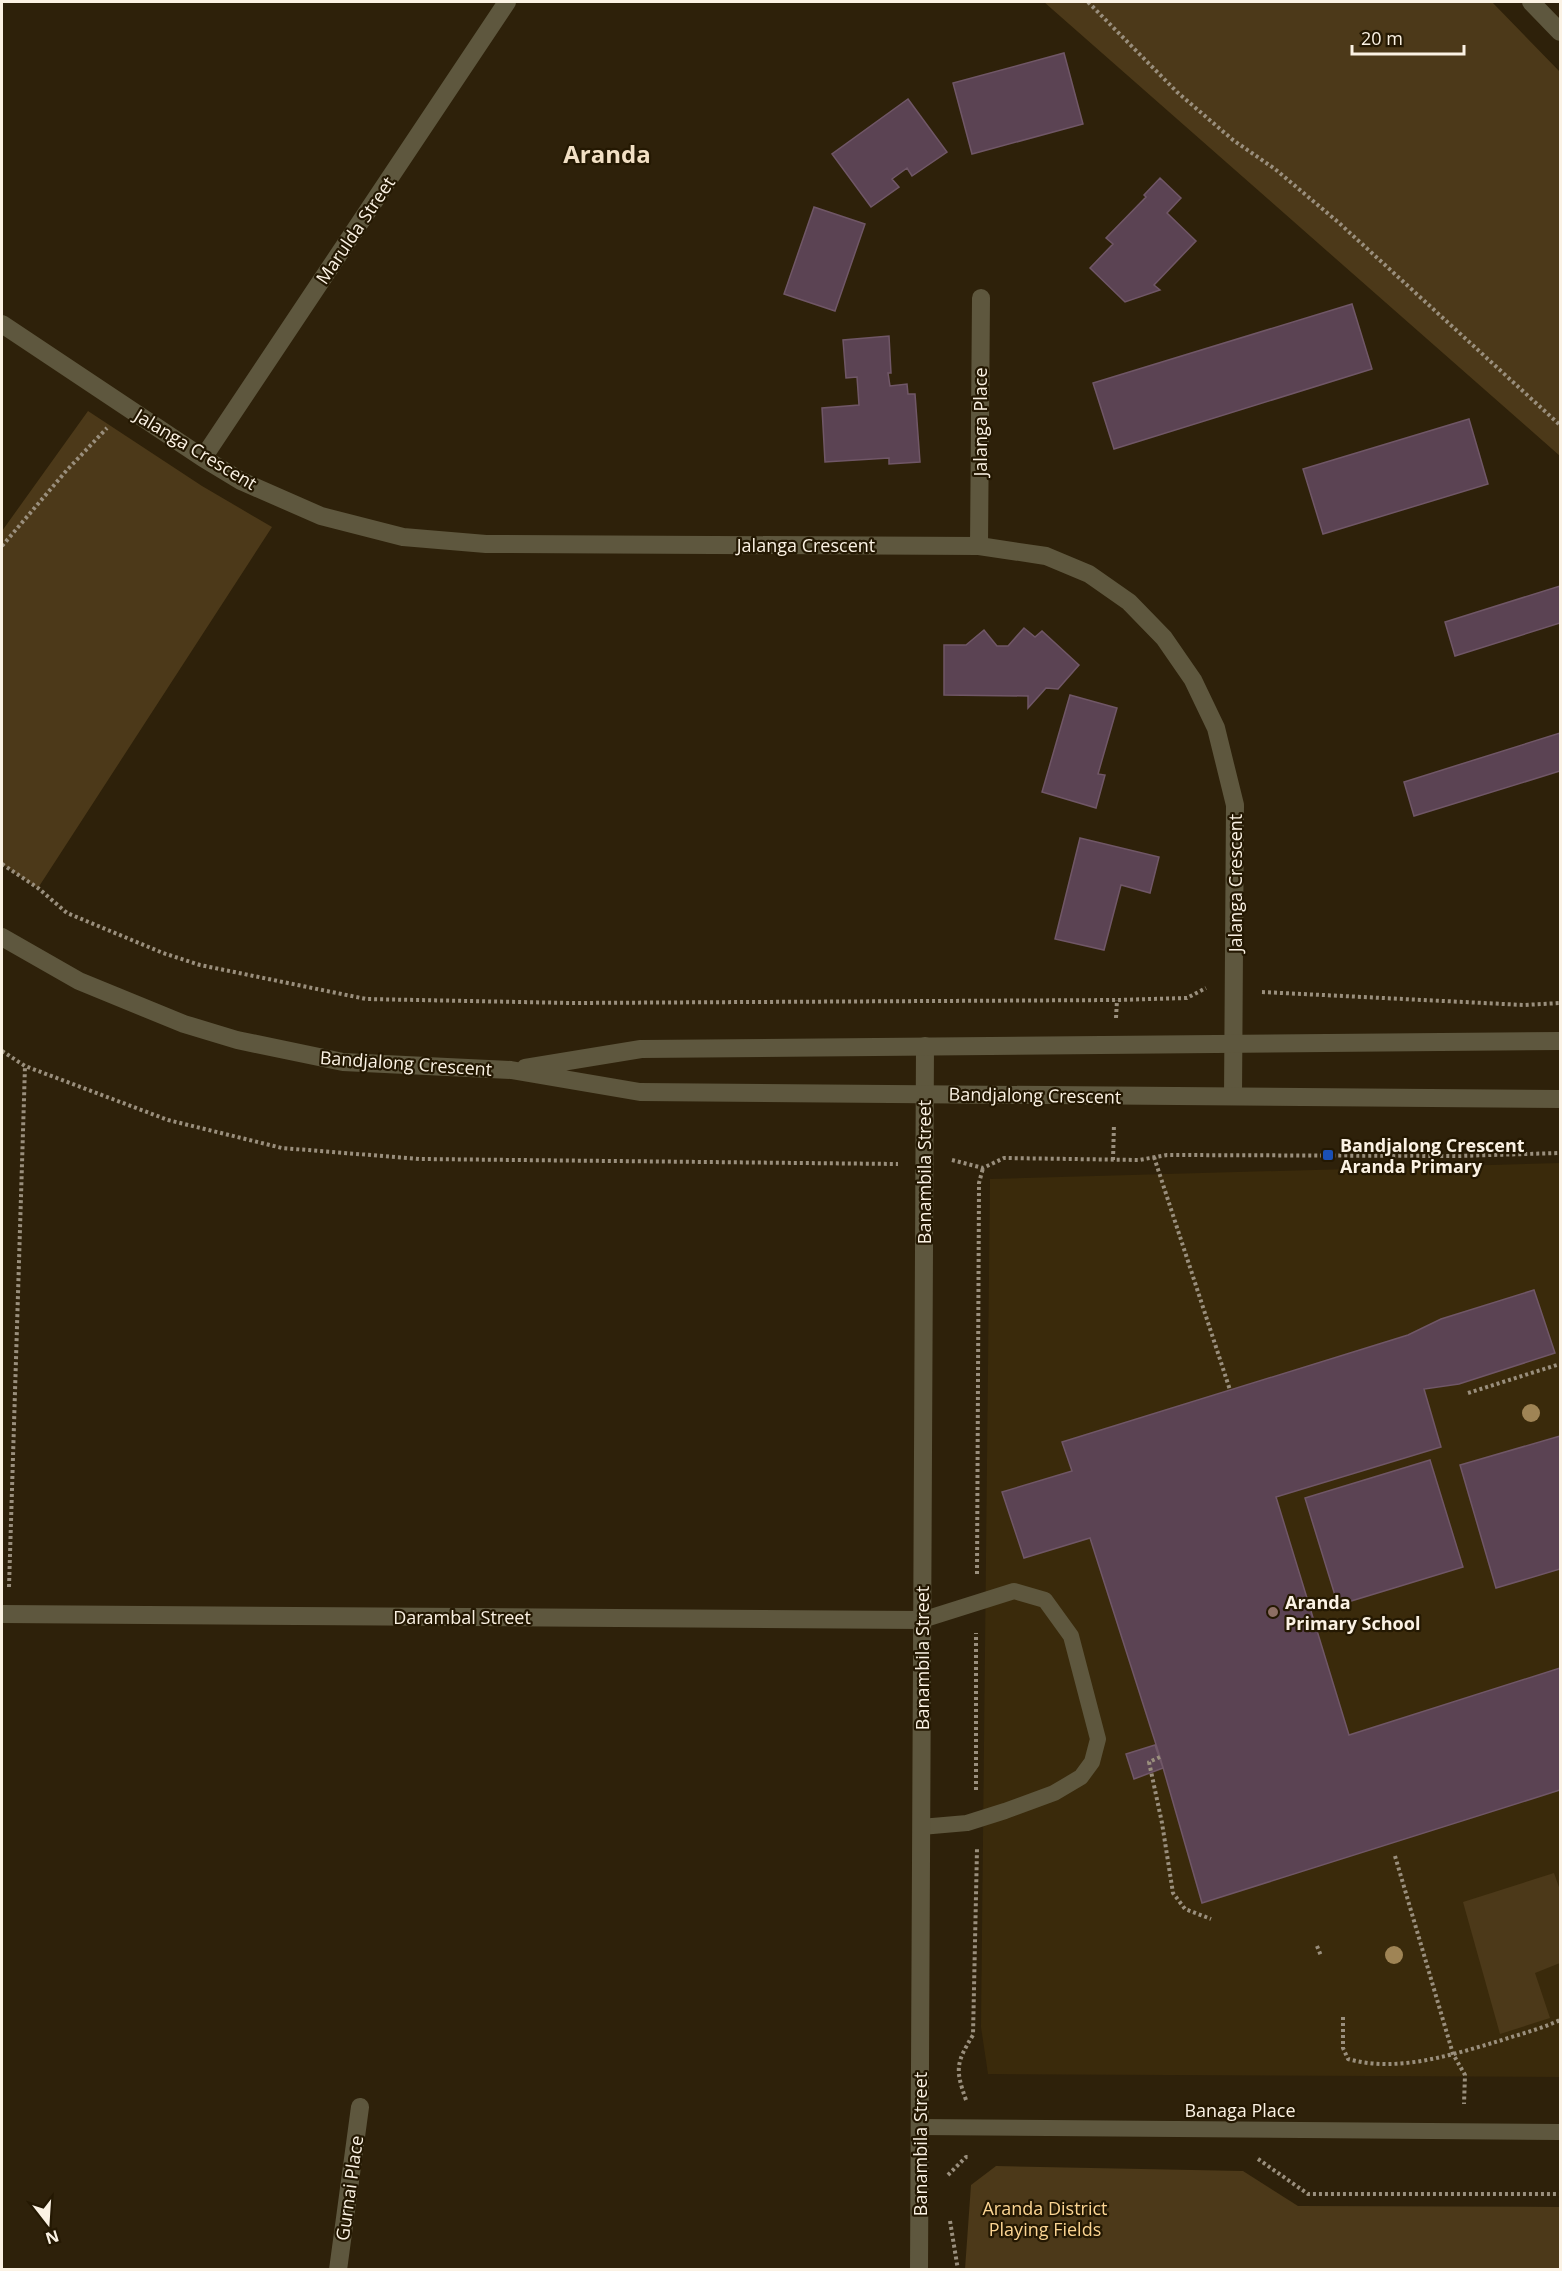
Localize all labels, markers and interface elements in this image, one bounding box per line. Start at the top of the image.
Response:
scale bar [1352,18,1464,56]
text: 20 m [1361,26,1403,50]
district label: Aranda [563,137,651,170]
street label: Marulda Street [310,171,400,289]
street label: Jalanga Place [968,368,992,478]
street label: Jalanga Crescent [129,402,262,495]
street label: Jalanga Crescent [735,533,875,557]
street label: Jalanga Crescent [1223,814,1247,954]
street label: Bandjalong Crescent [319,1045,493,1081]
street label: Bandjalong Crescent [948,1081,1122,1109]
street label: Banambila Street [912,1100,936,1244]
place label: Bandjalong Crescent Aranda Primary [1340,1133,1525,1178]
marker: Bandjalong Crescent Aranda Primary [1321,1148,1335,1162]
street label: Banambila Street [910,1586,934,1730]
place label: Aranda Primary School [1285,1590,1420,1635]
street label: Darambal Street [393,1605,531,1629]
marker: Aranda Primary School [1266,1605,1280,1619]
street label: Banambila Street [908,2072,932,2216]
street label: Banaga Place [1184,2098,1296,2122]
street label: Gurnai Place [330,2134,368,2242]
north arrow [18,2193,78,2253]
park label: Aranda District Playing Fields [982,2196,1108,2241]
text: N [43,2225,62,2250]

